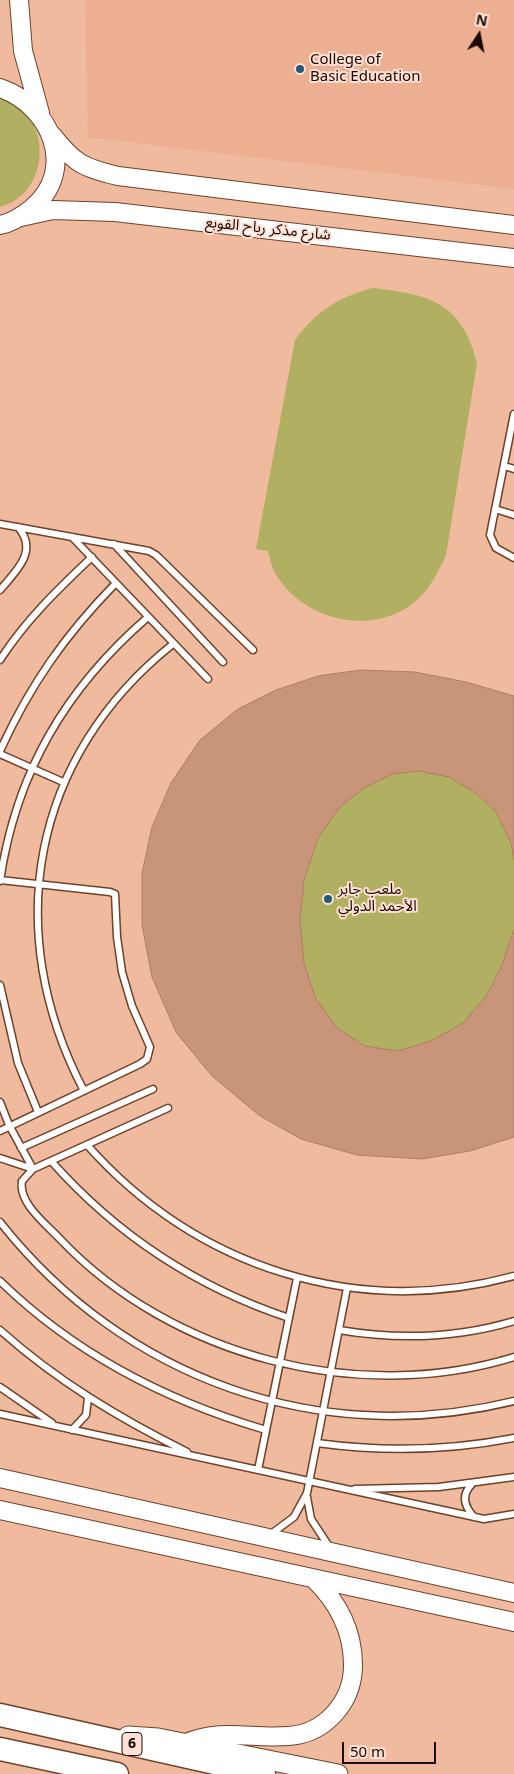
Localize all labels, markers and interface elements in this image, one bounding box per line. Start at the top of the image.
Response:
text: N [475,9,489,30]
north arrow [454,10,504,60]
place label: College of Basic Education [310,51,420,86]
marker: College of Basic Education [294,63,306,75]
street label: شارع مذكر رباح القوبع [204,213,332,245]
place label: ملعب جابر الأحمد الدولي [338,881,417,916]
marker: ملعب جابر الأحمد الدولي [322,893,334,905]
road number: 6 [122,1732,142,1756]
scale bar [344,1732,438,1764]
text: 50 m [350,1741,385,1761]

